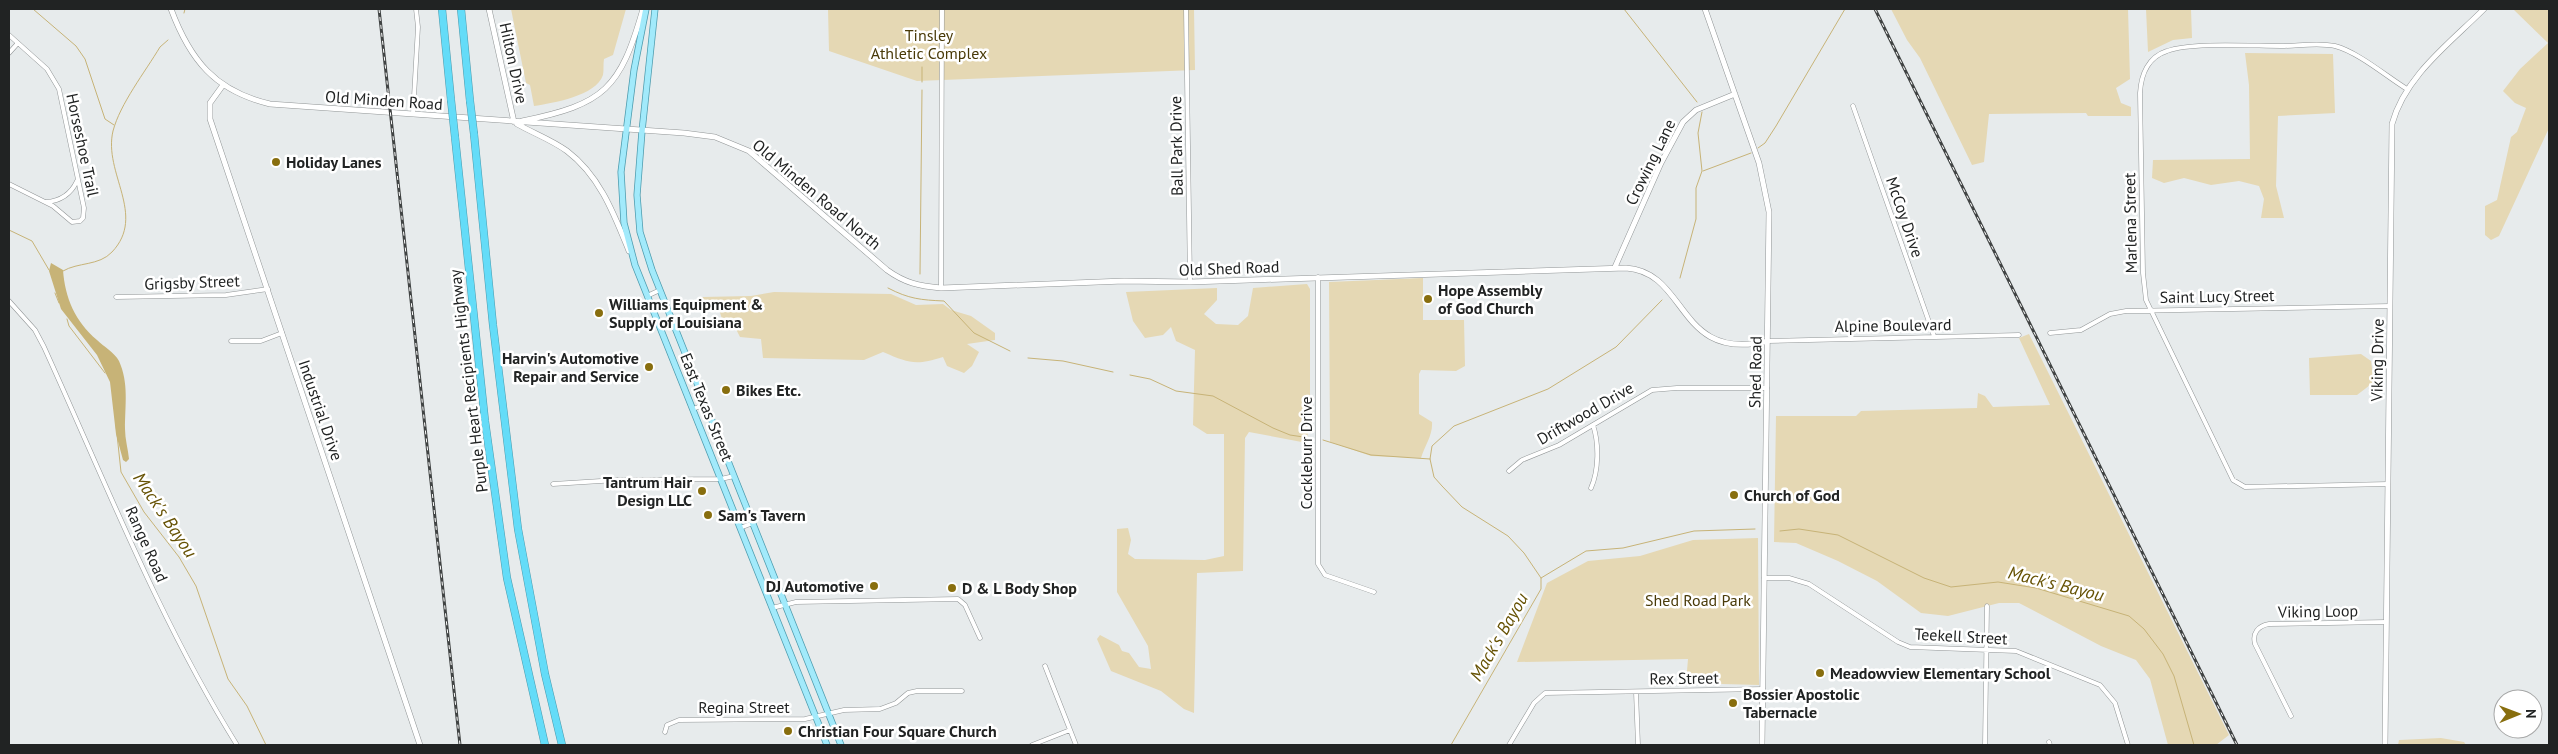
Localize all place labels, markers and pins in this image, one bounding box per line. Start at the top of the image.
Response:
place label: Holiday Lanes [286,152,382,172]
marker: Holiday Lanes [270,156,282,168]
place label: Hope Assembly of God Church [1438,280,1543,318]
marker: Hope Assembly of God Church [1422,293,1434,305]
place label: Williams Equipment & Supply of Louisiana [609,294,763,332]
marker: Williams Equipment & Supply of Louisiana [593,307,605,319]
place label: Harvin's Automotive Repair and Service [502,348,639,386]
marker: Harvin's Automotive Repair and Service [643,361,655,373]
place label: Bikes Etc. [736,380,801,400]
marker: Bikes Etc. [720,384,732,396]
place label: Tantrum Hair Design LLC [603,472,692,510]
marker: Tantrum Hair Design LLC [696,485,708,497]
place label: Church of God [1744,485,1840,505]
marker: Church of God [1728,489,1740,501]
place label: Sam's Tavern [718,505,806,525]
marker: Sam's Tavern [702,509,714,521]
place label: DJ Automotive [766,576,864,596]
place label: D & L Body Shop [962,578,1077,598]
marker: DJ Automotive [868,580,880,592]
marker: D & L Body Shop [946,582,958,594]
place label: Meadowview Elementary School [1830,663,2051,683]
marker: Meadowview Elementary School [1814,667,1826,679]
place label: Bossier Apostolic Tabernacle [1743,684,1860,722]
marker: Bossier Apostolic Tabernacle [1727,697,1739,709]
place label: Christian Four Square Church [798,721,997,741]
marker: Christian Four Square Church [782,725,794,737]

